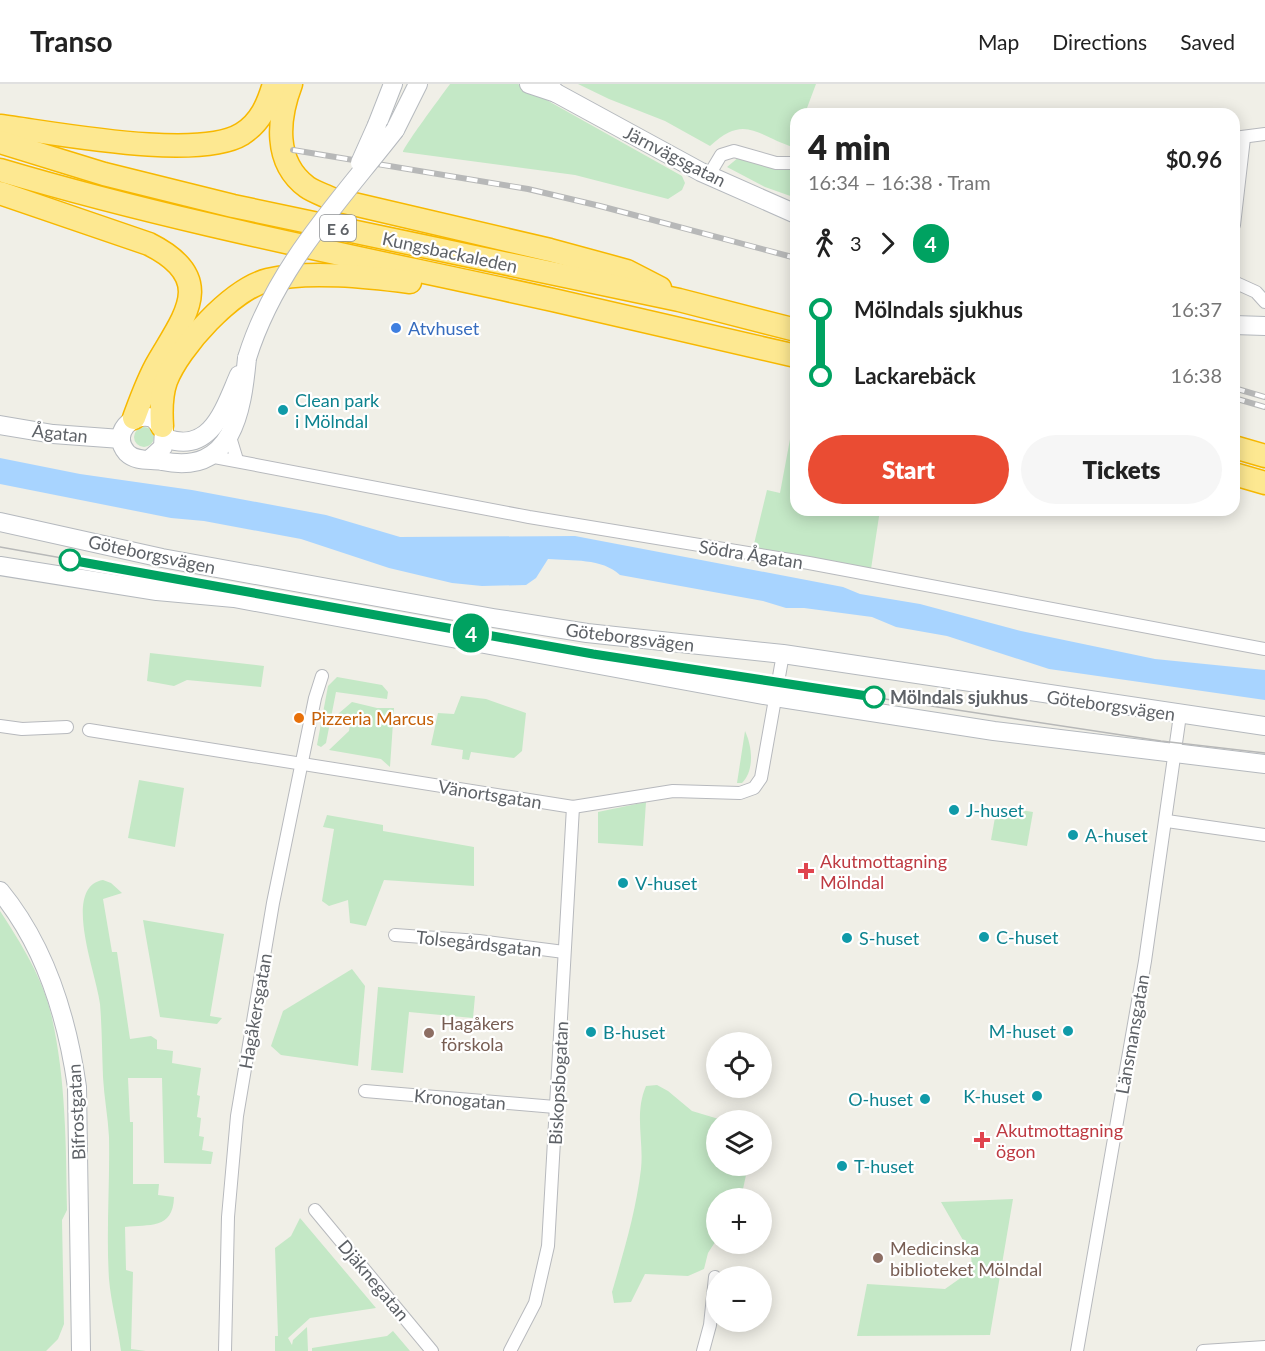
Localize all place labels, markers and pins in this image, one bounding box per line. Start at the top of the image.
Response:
place label: Atvhuset [408,317,480,339]
marker: Atvhuset [389,321,403,335]
place label: Clean park i Mölndal [295,389,380,432]
marker: Clean park i Mölndal [276,403,290,417]
unlabelled marker [59,549,81,571]
marker: Mölndals sjukhus [863,686,885,708]
place label: Mölndals sjukhus [890,686,1028,708]
place label: Pizzeria Marcus [311,707,434,729]
marker: Pizzeria Marcus [292,711,306,725]
place label: J-huset [966,799,1025,821]
marker: J-huset [947,803,961,817]
place label: A-huset [1085,824,1148,846]
marker: A-huset [1066,828,1080,842]
place label: Akutmottagning Mölndal [820,850,947,893]
marker: Akutmottagning Mölndal [797,862,815,880]
place label: V-huset [635,872,698,894]
marker: V-huset [616,876,630,890]
place label: C-huset [996,926,1059,948]
place label: S-huset [859,927,920,949]
marker: C-huset [977,930,991,944]
marker: S-huset [840,931,854,945]
place label: Hagåkers förskola [441,1012,514,1055]
place label: M-huset [989,1020,1057,1042]
place label: B-huset [603,1021,666,1043]
marker: M-huset [1061,1024,1075,1038]
marker: B-huset [584,1025,598,1039]
marker: Hagåkers förskola [422,1026,436,1040]
place label: K-huset [963,1085,1026,1107]
place label: O-huset [848,1088,914,1110]
marker: K-huset [1030,1089,1044,1103]
marker: O-huset [918,1092,932,1106]
place label: Akutmottagning ögon [996,1119,1123,1162]
marker: Akutmottagning ögon [973,1131,991,1149]
place label: T-huset [854,1155,915,1177]
marker: T-huset [835,1159,849,1173]
place label: Medicinska biblioteket Mölndal [890,1237,1042,1280]
marker: Medicinska biblioteket Mölndal [871,1251,885,1265]

